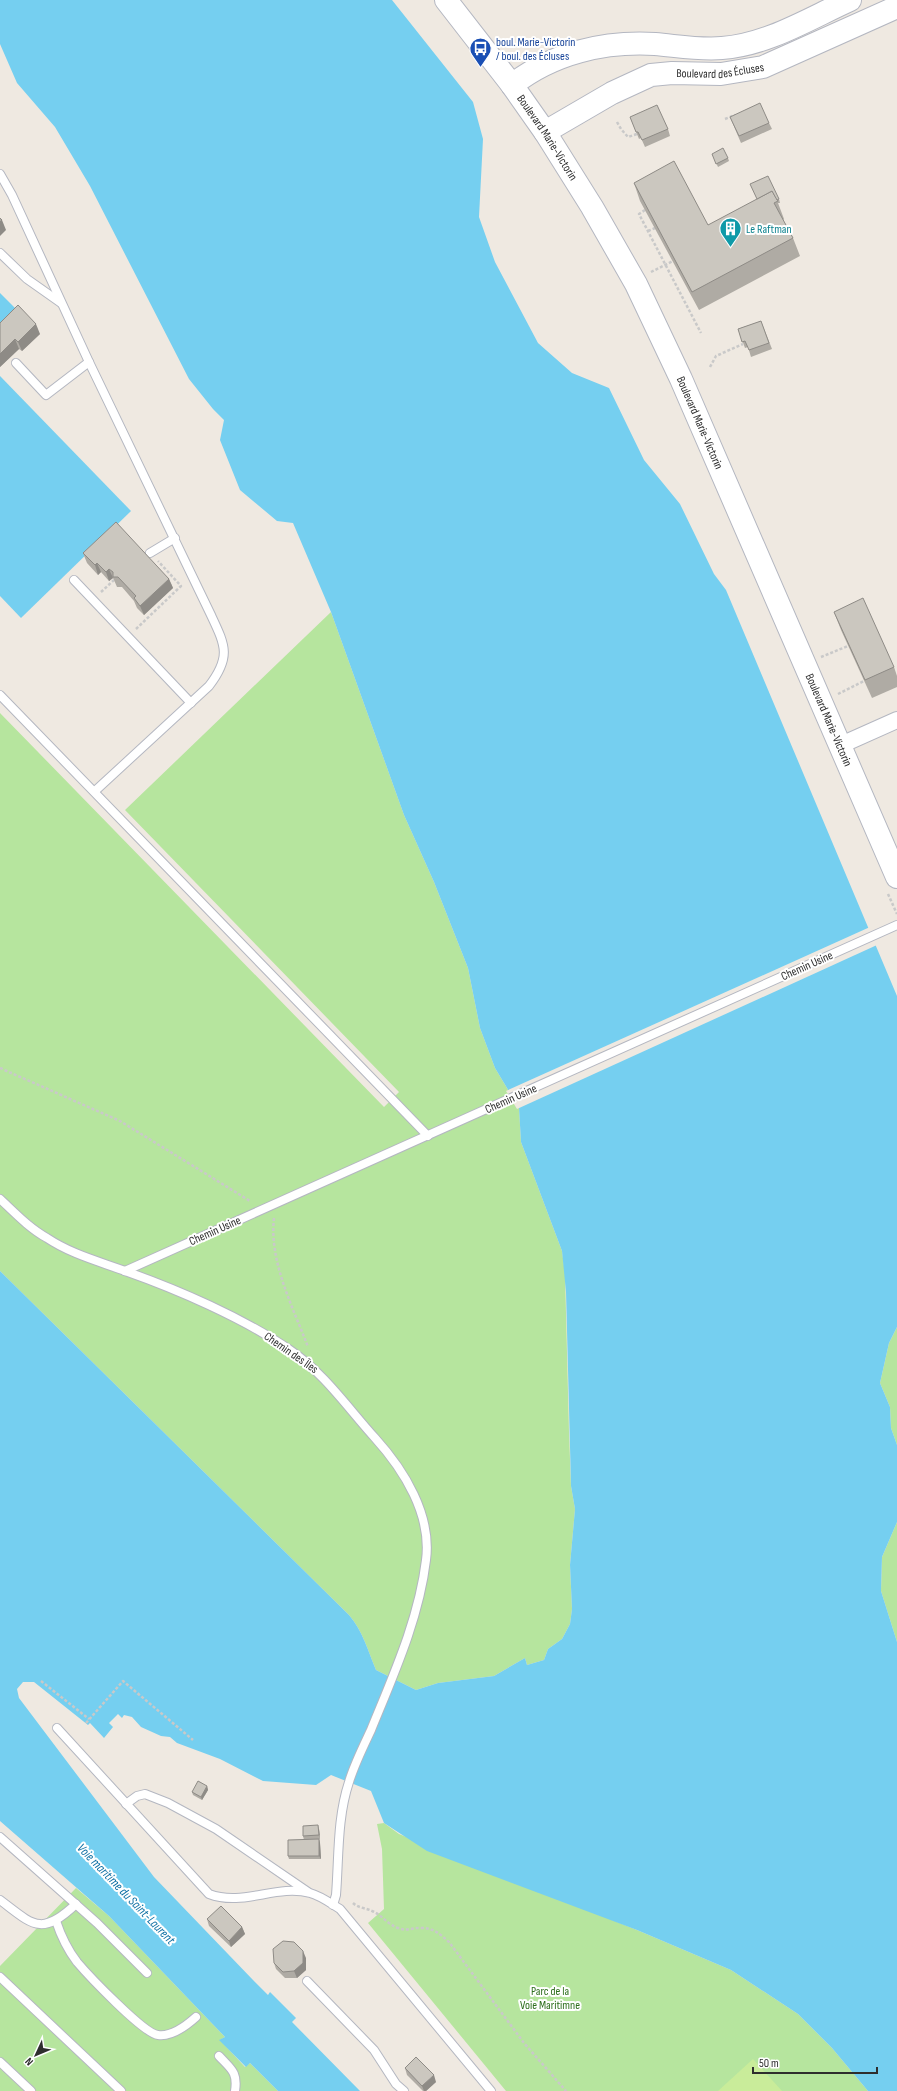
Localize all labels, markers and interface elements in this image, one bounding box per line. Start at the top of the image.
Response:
place label: boul. Marie-Victorin / boul. des Écluses [496,35,575,64]
bus stop icon: boul. Marie-Victorin / boul. des Écluses [468,36,494,69]
street label: Boulevard des Écluses [676,59,765,82]
street label: Boulevard Marie-Victorin [514,92,581,183]
building icon: Le Raftman [718,216,744,249]
place label: Le Raftman [746,222,792,237]
street label: Boulevard Marie-Victorin [673,374,727,471]
street label: Boulevard Marie-Victorin [802,671,856,769]
street label: Chemin Usine [779,948,835,984]
street label: Chemin Usine [483,1081,539,1117]
street label: Chemin Usine [187,1213,243,1249]
street label: Chemin des Îles [261,1329,321,1377]
water label: Voie maritime du Saint-Laurent [74,1840,179,1949]
park label: Parc de la Voie Maritimne [520,1984,580,2013]
north arrow [16,2035,56,2075]
scale bar [753,2049,877,2075]
text: N [22,2055,36,2068]
text: 50 m [759,2056,779,2071]

